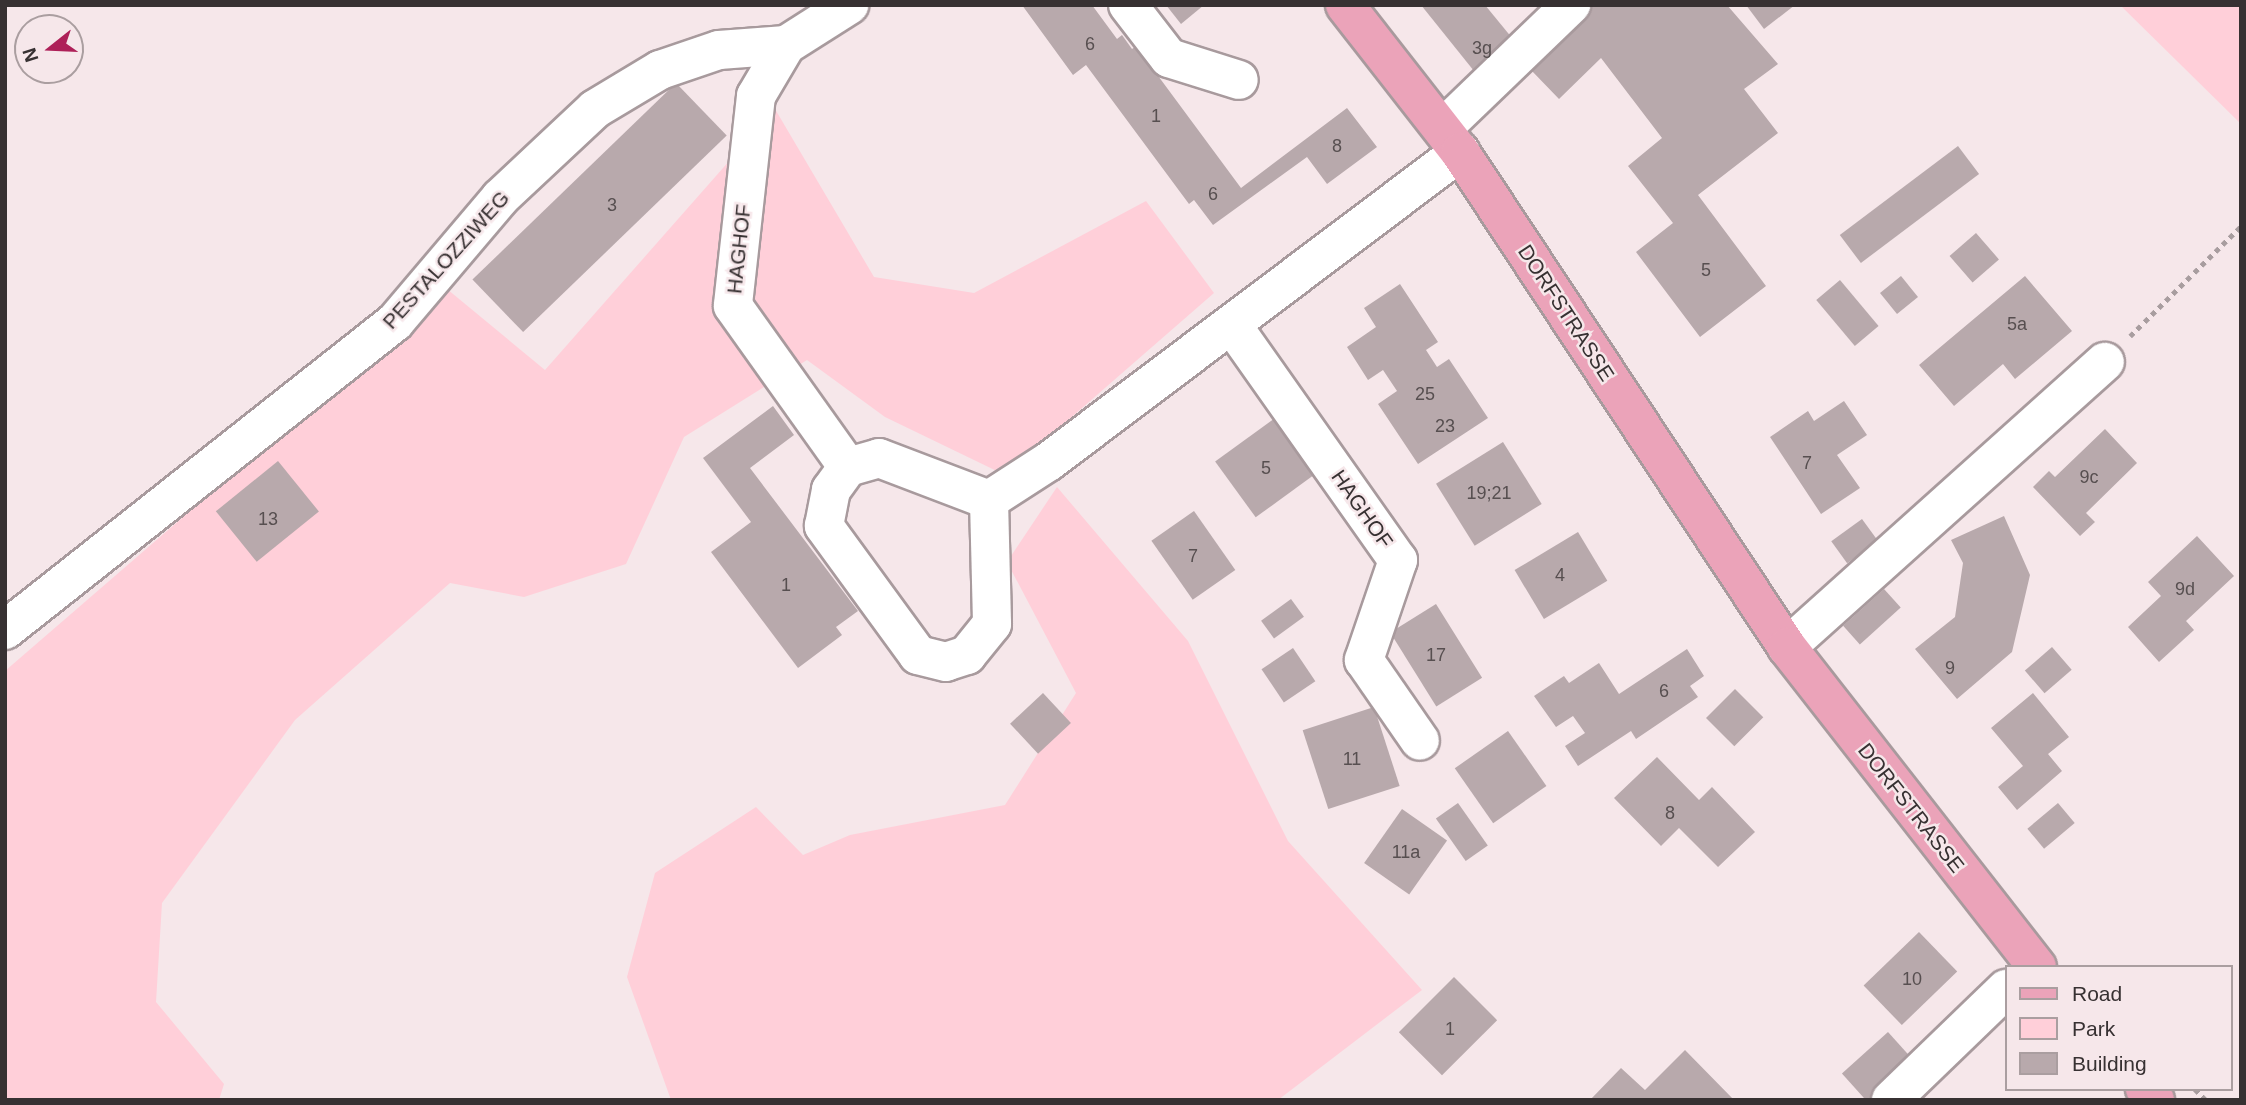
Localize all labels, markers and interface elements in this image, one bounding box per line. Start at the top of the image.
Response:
north arrow [14,14,84,84]
house number: 6 [1085,33,1095,55]
house number: 3g [1472,37,1492,59]
text: N [18,45,43,65]
house number: 1 [1151,105,1161,127]
house number: 8 [1332,135,1342,157]
house number: 6 [1208,183,1218,205]
street label: PESTALOZZIWEG [377,186,515,334]
house number: 3 [607,194,617,216]
street label: HAGHOF [722,203,756,295]
street label: DORFSTRASSE [1513,240,1619,386]
house number: 5 [1701,259,1711,281]
house number: 5a [2007,313,2027,335]
house number: 25 [1415,383,1435,405]
house number: 23 [1435,415,1455,437]
house number: 7 [1802,452,1812,474]
house number: 5 [1261,457,1271,479]
street label: HAGHOF [1326,465,1398,553]
house number: 9c [2079,466,2099,488]
house number: 19;21 [1466,482,1512,504]
house number: 13 [258,508,278,530]
house number: 7 [1188,545,1198,567]
house number: 4 [1555,564,1565,586]
house number: 1 [781,574,791,596]
house number: 9d [2175,578,2195,600]
house number: 17 [1426,644,1446,666]
house number: 9 [1945,657,1955,679]
house number: 6 [1659,680,1669,702]
street label: DORFSTRASSE [1853,738,1969,878]
house number: 11 [1343,748,1361,770]
house number: 8 [1665,802,1675,824]
house number: 11a [1392,841,1420,863]
legend [2004,965,2232,1091]
house number: 10 [1902,968,1922,990]
text: Road [2072,982,2122,1005]
text: Park [2072,1017,2115,1040]
house number: 1 [1445,1018,1455,1040]
text: Building [2072,1052,2147,1075]

